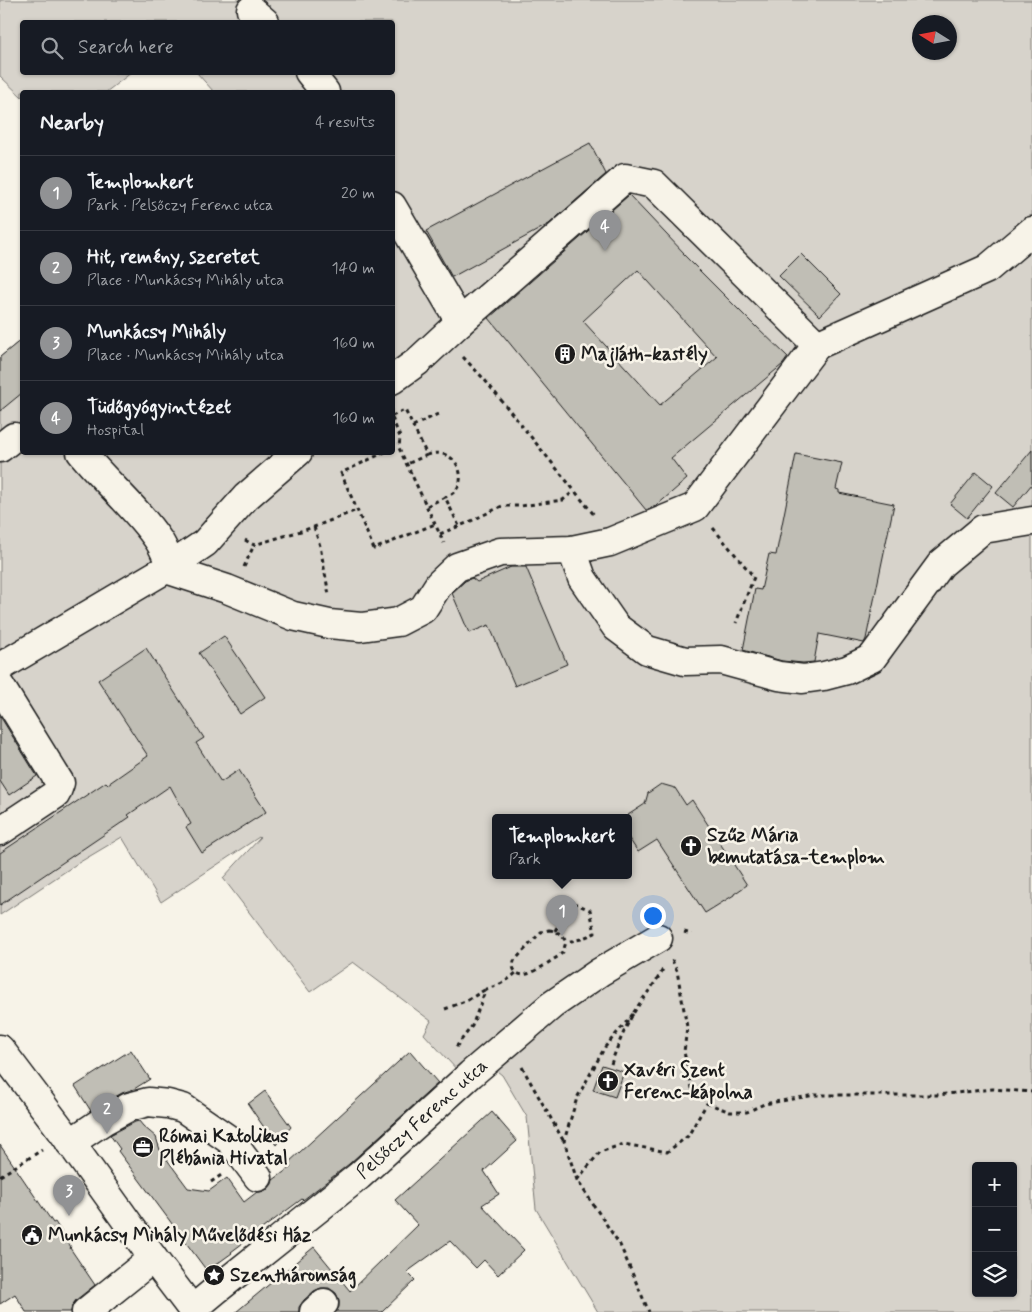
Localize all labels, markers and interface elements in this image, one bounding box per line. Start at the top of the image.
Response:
north arrow [912,15,957,60]
search box [20,20,395,75]
icon: search [38,34,66,62]
text: Search here [78,35,174,60]
text: Nearby [40,109,104,137]
text: 4 results [315,112,375,133]
text: Templomkert [87,170,193,195]
text: 1 [52,183,60,204]
text: 20 m [341,183,375,204]
text: Park · Pelsőczy Ferenc utca [87,195,273,216]
pin: 4 [589,210,621,251]
text: Hit, remény, szeretet [87,245,260,270]
text: 2 [52,258,60,279]
text: 140 m [331,258,375,279]
text: Place · Munkácsy Mihály utca [87,270,284,291]
text: Munkácsy Mihály [87,320,226,345]
text: 3 [52,333,60,354]
text: 160 m [332,333,375,354]
building icon: Majláth-kastély [553,342,577,366]
place label: Majláth-kastély [581,342,708,368]
text: Place · Munkácsy Mihály utca [87,345,284,366]
text: Tüdőgyógyintézet [87,395,231,420]
text: 4 [51,408,61,429]
text: 160 m [332,408,375,429]
text: Hospital [87,420,144,441]
popup [492,814,632,879]
place label: Szűz Mária bemutatása-templom [707,823,885,870]
text: Templomkert [509,824,615,849]
church icon: Szűz Mária bemutatása-templom [679,834,703,858]
text: Park [509,849,541,870]
pin: 1 [546,895,578,936]
your location [640,903,666,929]
street label: Pelsőczy Ferenc utca [351,1053,493,1185]
place label: Xavéri Szent Ferenc-kápolna [624,1058,753,1105]
church icon: Xavéri Szent Ferenc-kápolna [596,1069,620,1093]
pin: 2 [91,1093,123,1134]
place label: Római Katolikus Plébánia Hivatal [159,1124,289,1171]
office icon: Római Katolikus Plébánia Hivatal [131,1135,155,1159]
map controls [972,1162,1017,1297]
button: + [972,1162,1017,1207]
pin: 3 [53,1175,85,1216]
button: − [972,1207,1017,1252]
public building icon: Munkácsy Mihály Művelődési Ház [20,1223,44,1247]
place label: Munkácsy Mihály Művelődési Ház [48,1223,312,1248]
button: layers [972,1252,1017,1297]
place icon: Szentháromság [202,1263,226,1287]
place label: Szentháromság [230,1263,356,1289]

